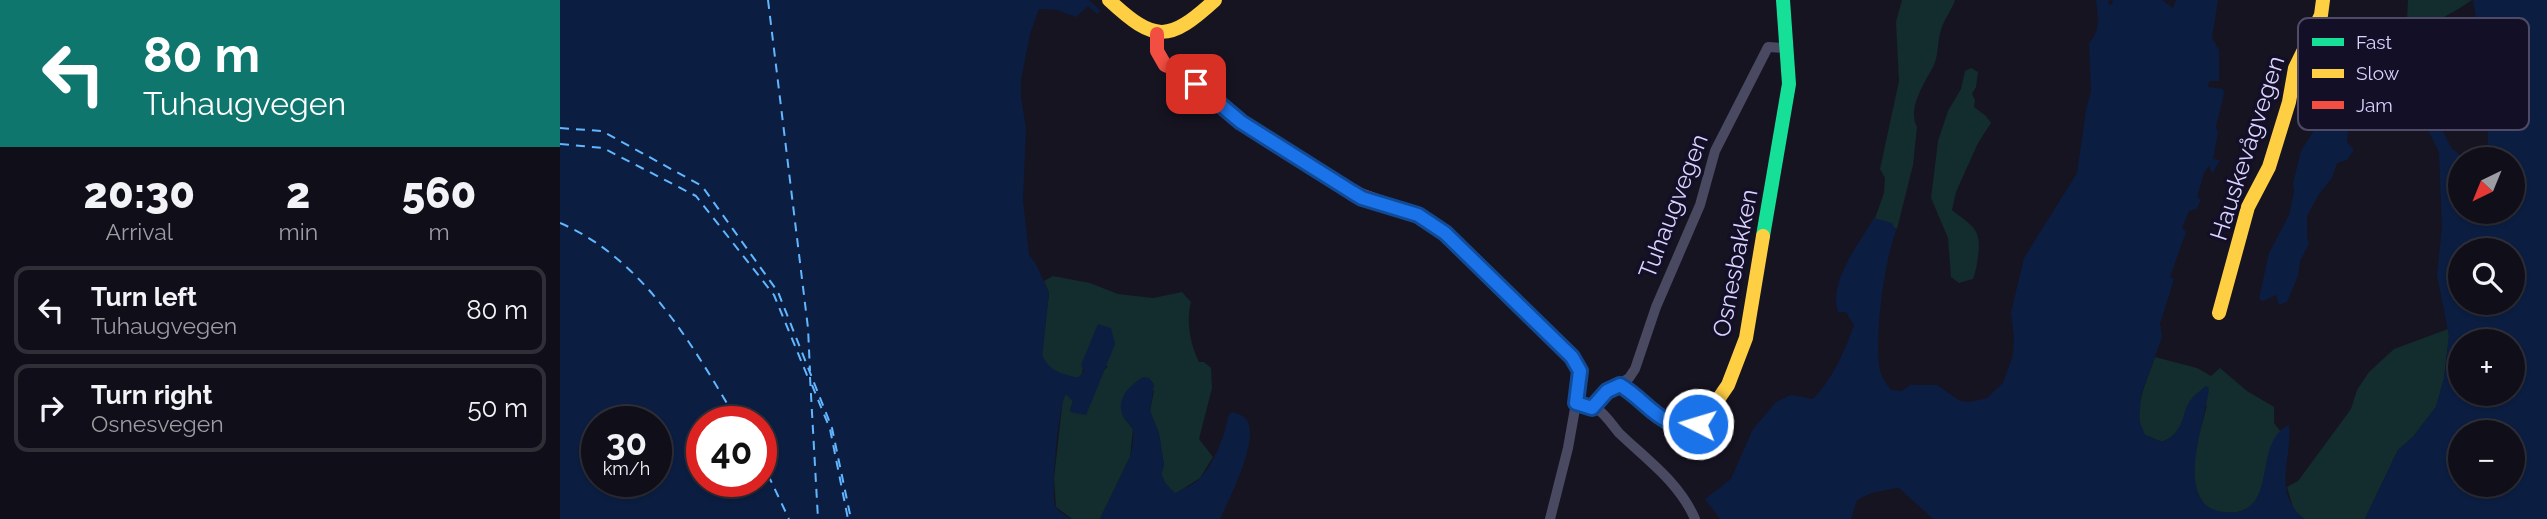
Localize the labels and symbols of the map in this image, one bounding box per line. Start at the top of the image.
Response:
legend [2298,18,2529,130]
text: Fast [2356,31,2392,53]
street label: Hauskevågvegen [2204,52,2290,244]
pin [1166,54,1226,114]
text: Slow [2356,62,2400,84]
text: Jam [2356,94,2393,116]
street label: Tuhaugvegen [1632,130,1714,282]
north arrow [2448,147,2525,224]
street label: Osnesbakken [1706,187,1764,339]
position arrow [1661,387,1735,461]
speed limit sign: 40 [686,406,777,497]

